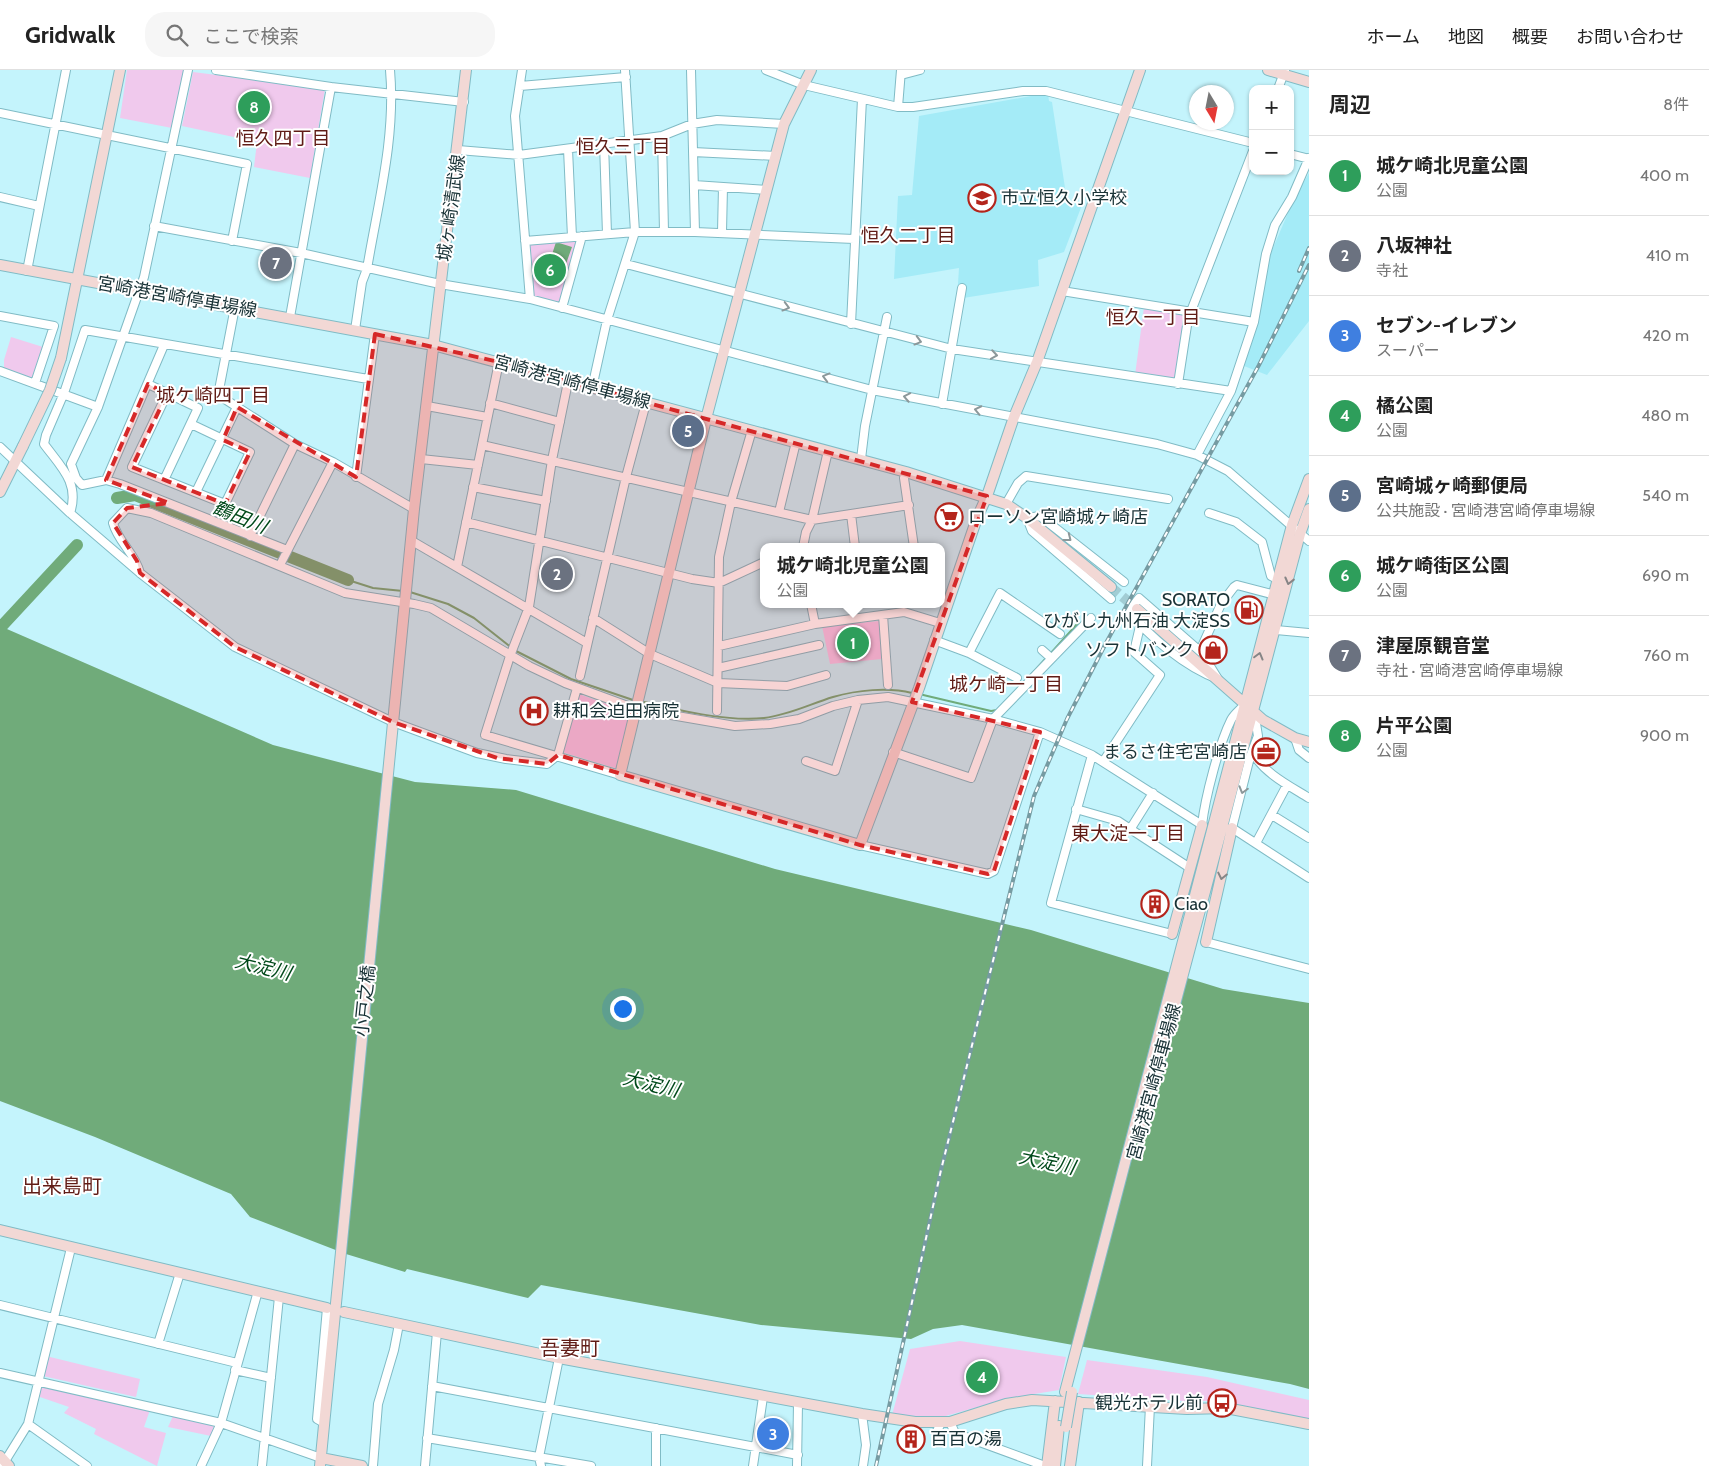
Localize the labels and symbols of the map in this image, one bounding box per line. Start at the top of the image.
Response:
north arrow [1189,85,1234,130]
pin: 8 [238,88,270,126]
district label: 恒久四丁目 [235,127,331,150]
district label: 恒久三丁目 [575,135,671,158]
street label: 城ヶ崎清武線 [433,153,469,263]
school or university icon: 市立恒久小学校 [967,183,997,213]
place label: 市立恒久小学校 [1001,187,1127,209]
district label: 恒久二丁目 [860,224,956,247]
pin: 7 [260,244,292,282]
pin: 6 [534,251,566,289]
street label: 宮崎港宮崎停車場線 [95,272,259,322]
one-way arrow [782,301,791,312]
district label: 恒久一丁目 [1105,306,1201,329]
one-way arrow [914,335,922,345]
street label: 宮崎港宮崎停車場線 [491,350,653,414]
one-way arrow [990,350,999,360]
one-way arrow [821,372,830,383]
district label: 城ケ崎四丁目 [156,384,270,407]
one-way arrow [903,392,912,403]
one-way arrow [974,406,982,416]
pin: 5 [672,412,704,450]
water label: 鶴田川 [209,496,273,539]
supermarket icon: ローソン宮崎城ヶ崎店 [934,502,964,532]
place label: ローソン宮崎城ヶ崎店 [968,506,1148,528]
one-way arrow [1062,532,1071,540]
pin: 2 [541,555,573,593]
one-way arrow [1284,577,1295,586]
place label: SORATO ひがし九州石油 大淀SS [1043,589,1230,632]
fuel station icon: SORATO ひがし九州石油 大淀SS [1234,595,1264,625]
pin: 1 [837,624,869,662]
shop icon: ソフトバンク [1198,635,1228,665]
place label: ソフトバンク [1085,639,1194,661]
one-way arrow [1253,653,1263,661]
district label: 城ケ崎一丁目 [949,673,1063,696]
hospital icon: 耕和会迫田病院 [519,696,549,726]
place label: 耕和会迫田病院 [553,700,679,722]
office icon: まるさ住宅宮崎店 [1251,737,1281,767]
place label: まるさ住宅宮崎店 [1103,741,1247,763]
one-way arrow [1238,786,1248,794]
district label: 東大淀一丁目 [1071,822,1185,845]
one-way arrow [1217,871,1228,880]
building icon: Ciao [1140,889,1170,919]
place label: Ciao [1174,893,1208,915]
water label: 大淀川 [233,949,295,986]
street label: 小戸之橋 [350,964,380,1038]
your location [610,996,636,1022]
street label: 宮崎港宮崎停車場線 [1122,1001,1186,1163]
water label: 大淀川 [621,1066,683,1103]
water label: 大淀川 [1017,1145,1079,1180]
district label: 出来島町 [22,1174,102,1198]
district label: 吾妻町 [540,1336,600,1360]
pin: 4 [966,1358,998,1396]
bus stop icon: 観光ホテル前 [1207,1388,1237,1418]
place label: 観光ホテル前 [1095,1392,1203,1414]
pin: 3 [757,1415,789,1453]
building icon: 百百の湯 [896,1424,926,1454]
place label: 百百の湯 [930,1428,1002,1450]

